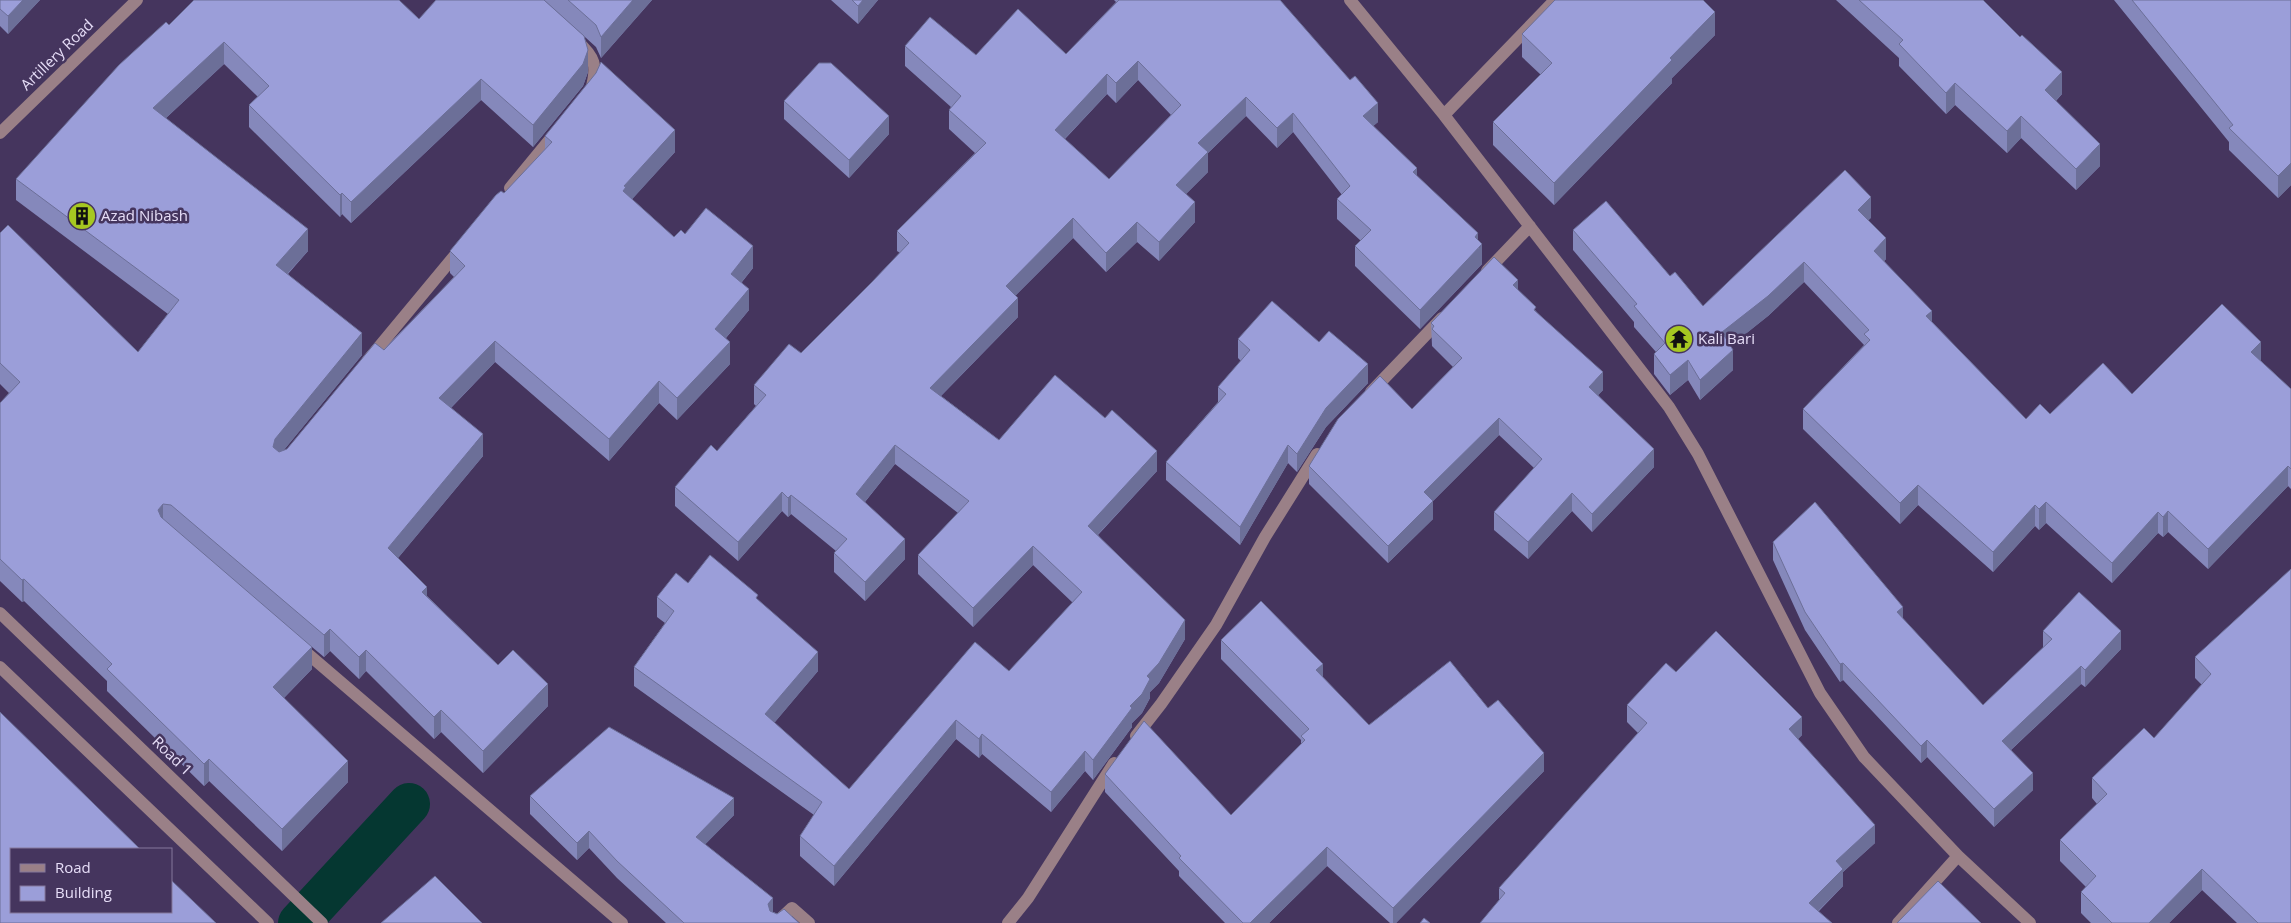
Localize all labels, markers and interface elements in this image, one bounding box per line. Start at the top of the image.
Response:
street label: Artillery Road [16,14,97,94]
building icon: Azad Nibash [67,201,97,231]
place label: Azad Nibash [101,205,188,225]
temple icon: Kali Bari [1664,324,1694,354]
place label: Kali Bari [1698,328,1755,348]
street label: Road 1 [148,731,197,779]
legend [10,848,172,913]
text: Road [55,857,91,877]
text: Building [55,882,112,902]

